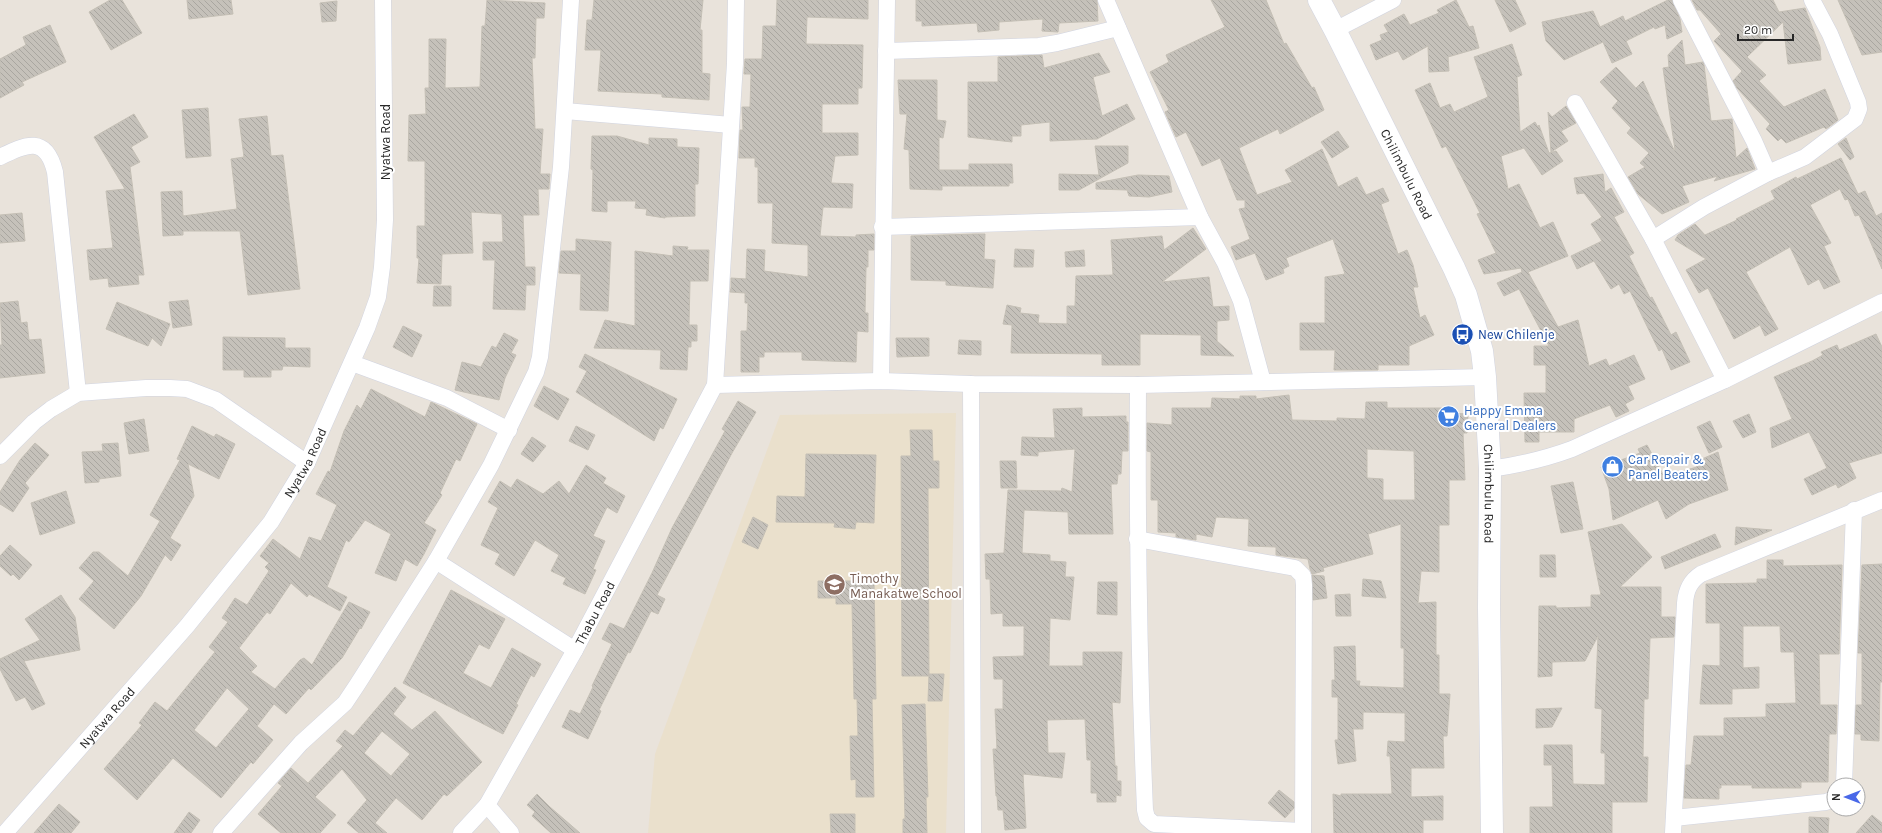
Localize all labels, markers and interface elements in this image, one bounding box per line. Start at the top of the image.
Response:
scale bar [1738,16,1793,42]
text: 20 m [1744,23,1772,37]
street label: Nyatwa Road [378,104,393,180]
street label: Chilimbulu Road [1378,126,1436,222]
bus stop icon: New Chilenje [1449,321,1475,347]
place label: New Chilenje [1478,327,1555,342]
place label: Happy Emma General Dealers [1464,403,1557,433]
supermarket icon: Happy Emma General Dealers [1435,404,1461,430]
street label: Nyatwa Road [280,425,329,500]
street label: Chilimbulu Road [1481,444,1498,544]
place label: Car Repair & Panel Beaters [1628,452,1709,482]
shop icon: Car Repair & Panel Beaters [1599,453,1625,479]
place label: Timothy Manakatwe School [850,571,962,601]
school or university icon: Timothy Manakatwe School [822,572,848,598]
street label: Thabu Road [572,578,618,647]
street label: Nyatwa Road [76,684,138,751]
north arrow [1826,777,1866,817]
text: N [1830,793,1843,801]

